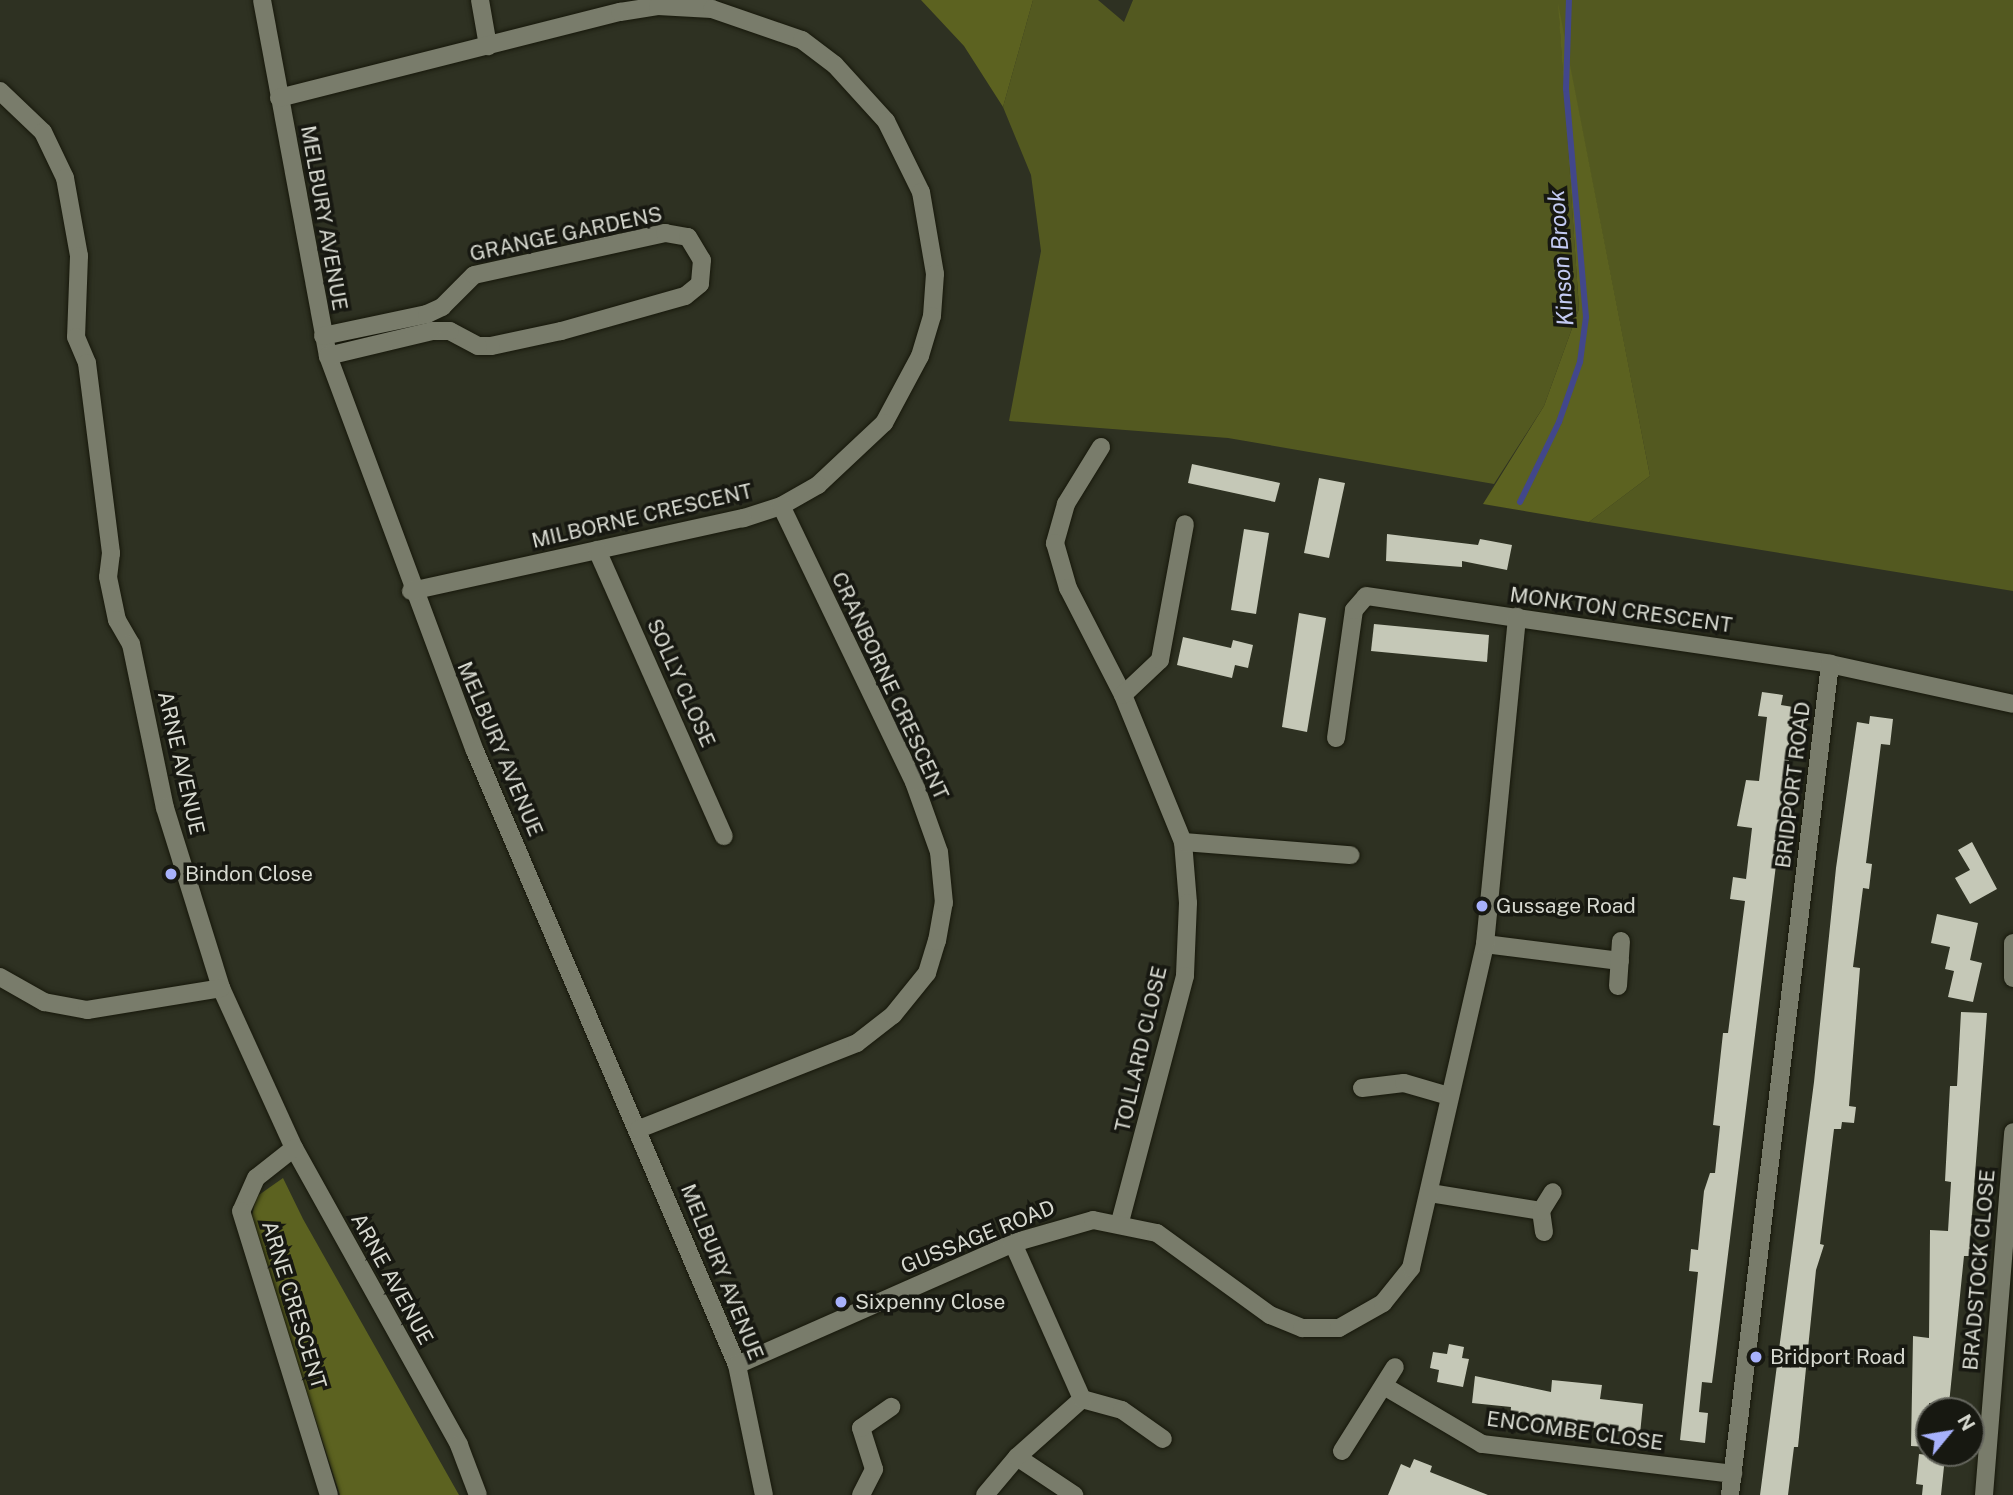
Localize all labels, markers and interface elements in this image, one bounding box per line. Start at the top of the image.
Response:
street label: MELBURY AVENUE [295,123,353,313]
water label: Kinson Brook [1542,189,1580,327]
street label: GRANGE GARDENS [467,201,665,267]
street label: MILBORNE CRESCENT [529,478,755,554]
street label: CRANBORNE CRESCENT [826,568,954,804]
street label: MONKTON CRESCENT [1508,582,1734,638]
street label: SOLLY CLOSE [641,615,721,751]
street label: MELBURY AVENUE [452,658,548,840]
street label: ARNE AVENUE [152,689,210,837]
street label: BRIDPORT ROAD [1770,700,1816,870]
place label: Bindon Close [185,861,313,887]
marker: Bindon Close [163,866,179,882]
place label: Gussage Road [1496,893,1636,919]
marker: Gussage Road [1474,898,1490,914]
street label: TOLLARD CLOSE [1110,964,1172,1134]
street label: BRADSTOCK CLOSE [1958,1168,2000,1372]
street label: MELBURY AVENUE [675,1180,769,1364]
street label: GUSSAGE ROAD [897,1195,1059,1279]
street label: ARNE AVENUE [346,1209,438,1349]
street label: ARNE CRESCENT [256,1218,332,1392]
place label: Sixpenny Close [855,1289,1005,1315]
marker: Sixpenny Close [833,1294,849,1310]
place label: Bridport Road [1770,1344,1905,1370]
marker: Bridport Road [1748,1349,1764,1365]
north arrow [1915,1397,1985,1467]
street label: ENCOMBE CLOSE [1485,1406,1665,1456]
text: N [1953,1411,1980,1434]

